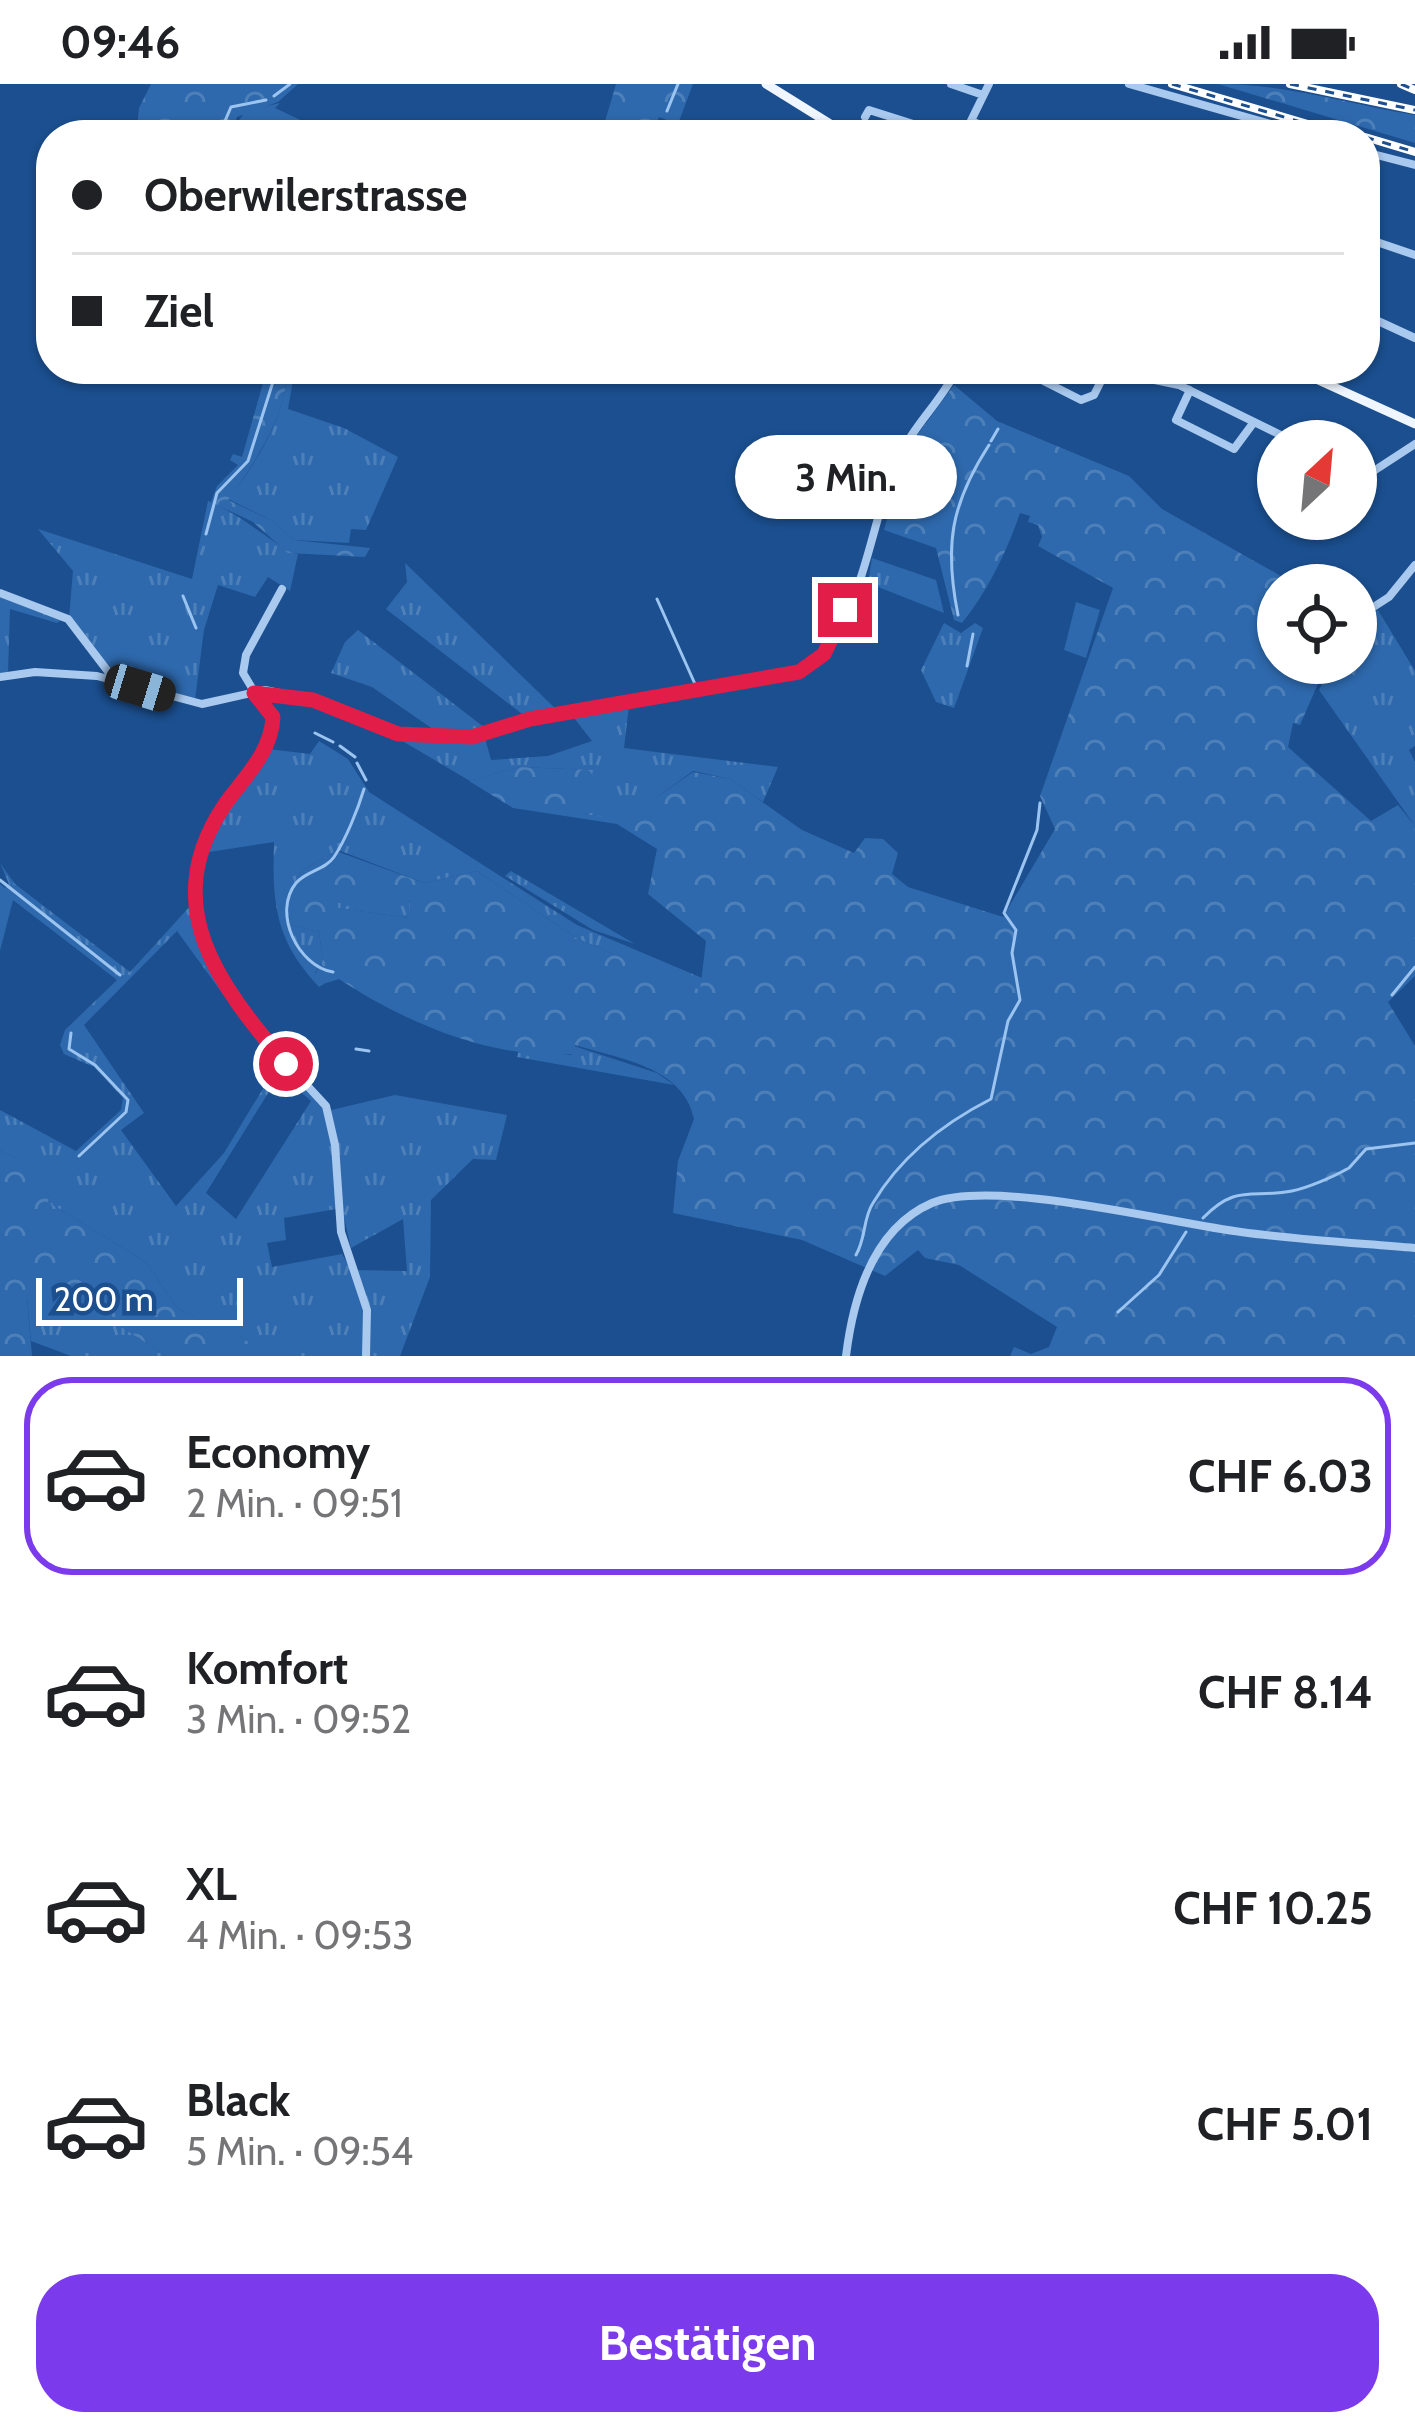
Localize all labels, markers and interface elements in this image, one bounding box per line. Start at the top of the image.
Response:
text: 09:46 [60,15,180,69]
text: Oberwilerstrasse [144,168,467,222]
text: Ziel [144,284,214,338]
north arrow [1257,420,1377,540]
map controls [1257,420,1377,684]
callout: 3 Min. [734,436,956,520]
text: 3 Min. [795,453,897,501]
button: locate [1257,564,1377,684]
route end [818,583,872,637]
car [100,660,180,716]
route start [259,1037,313,1091]
scale bar [36,1272,243,1325]
text: 200 m [54,1279,154,1319]
icon: car [42,1422,150,1530]
text: Economy [186,1425,370,1479]
text: CHF 6.03 [1188,1449,1373,1503]
text: 2 Min. · 09:51 [186,1479,403,1527]
icon: car [42,1638,150,1746]
text: Komfort [186,1641,348,1695]
text: CHF 8.14 [1198,1665,1373,1719]
text: 3 Min. · 09:52 [186,1695,411,1743]
icon: car [42,1854,150,1962]
text: XL [186,1857,237,1911]
text: CHF 10.25 [1173,1881,1373,1935]
text: 4 Min. · 09:53 [186,1911,413,1959]
icon: car [42,2070,150,2178]
text: Black [186,2073,290,2127]
text: CHF 5.01 [1197,2097,1373,2151]
text: 5 Min. · 09:54 [186,2127,413,2175]
button: Bestätigen [36,2274,1379,2412]

